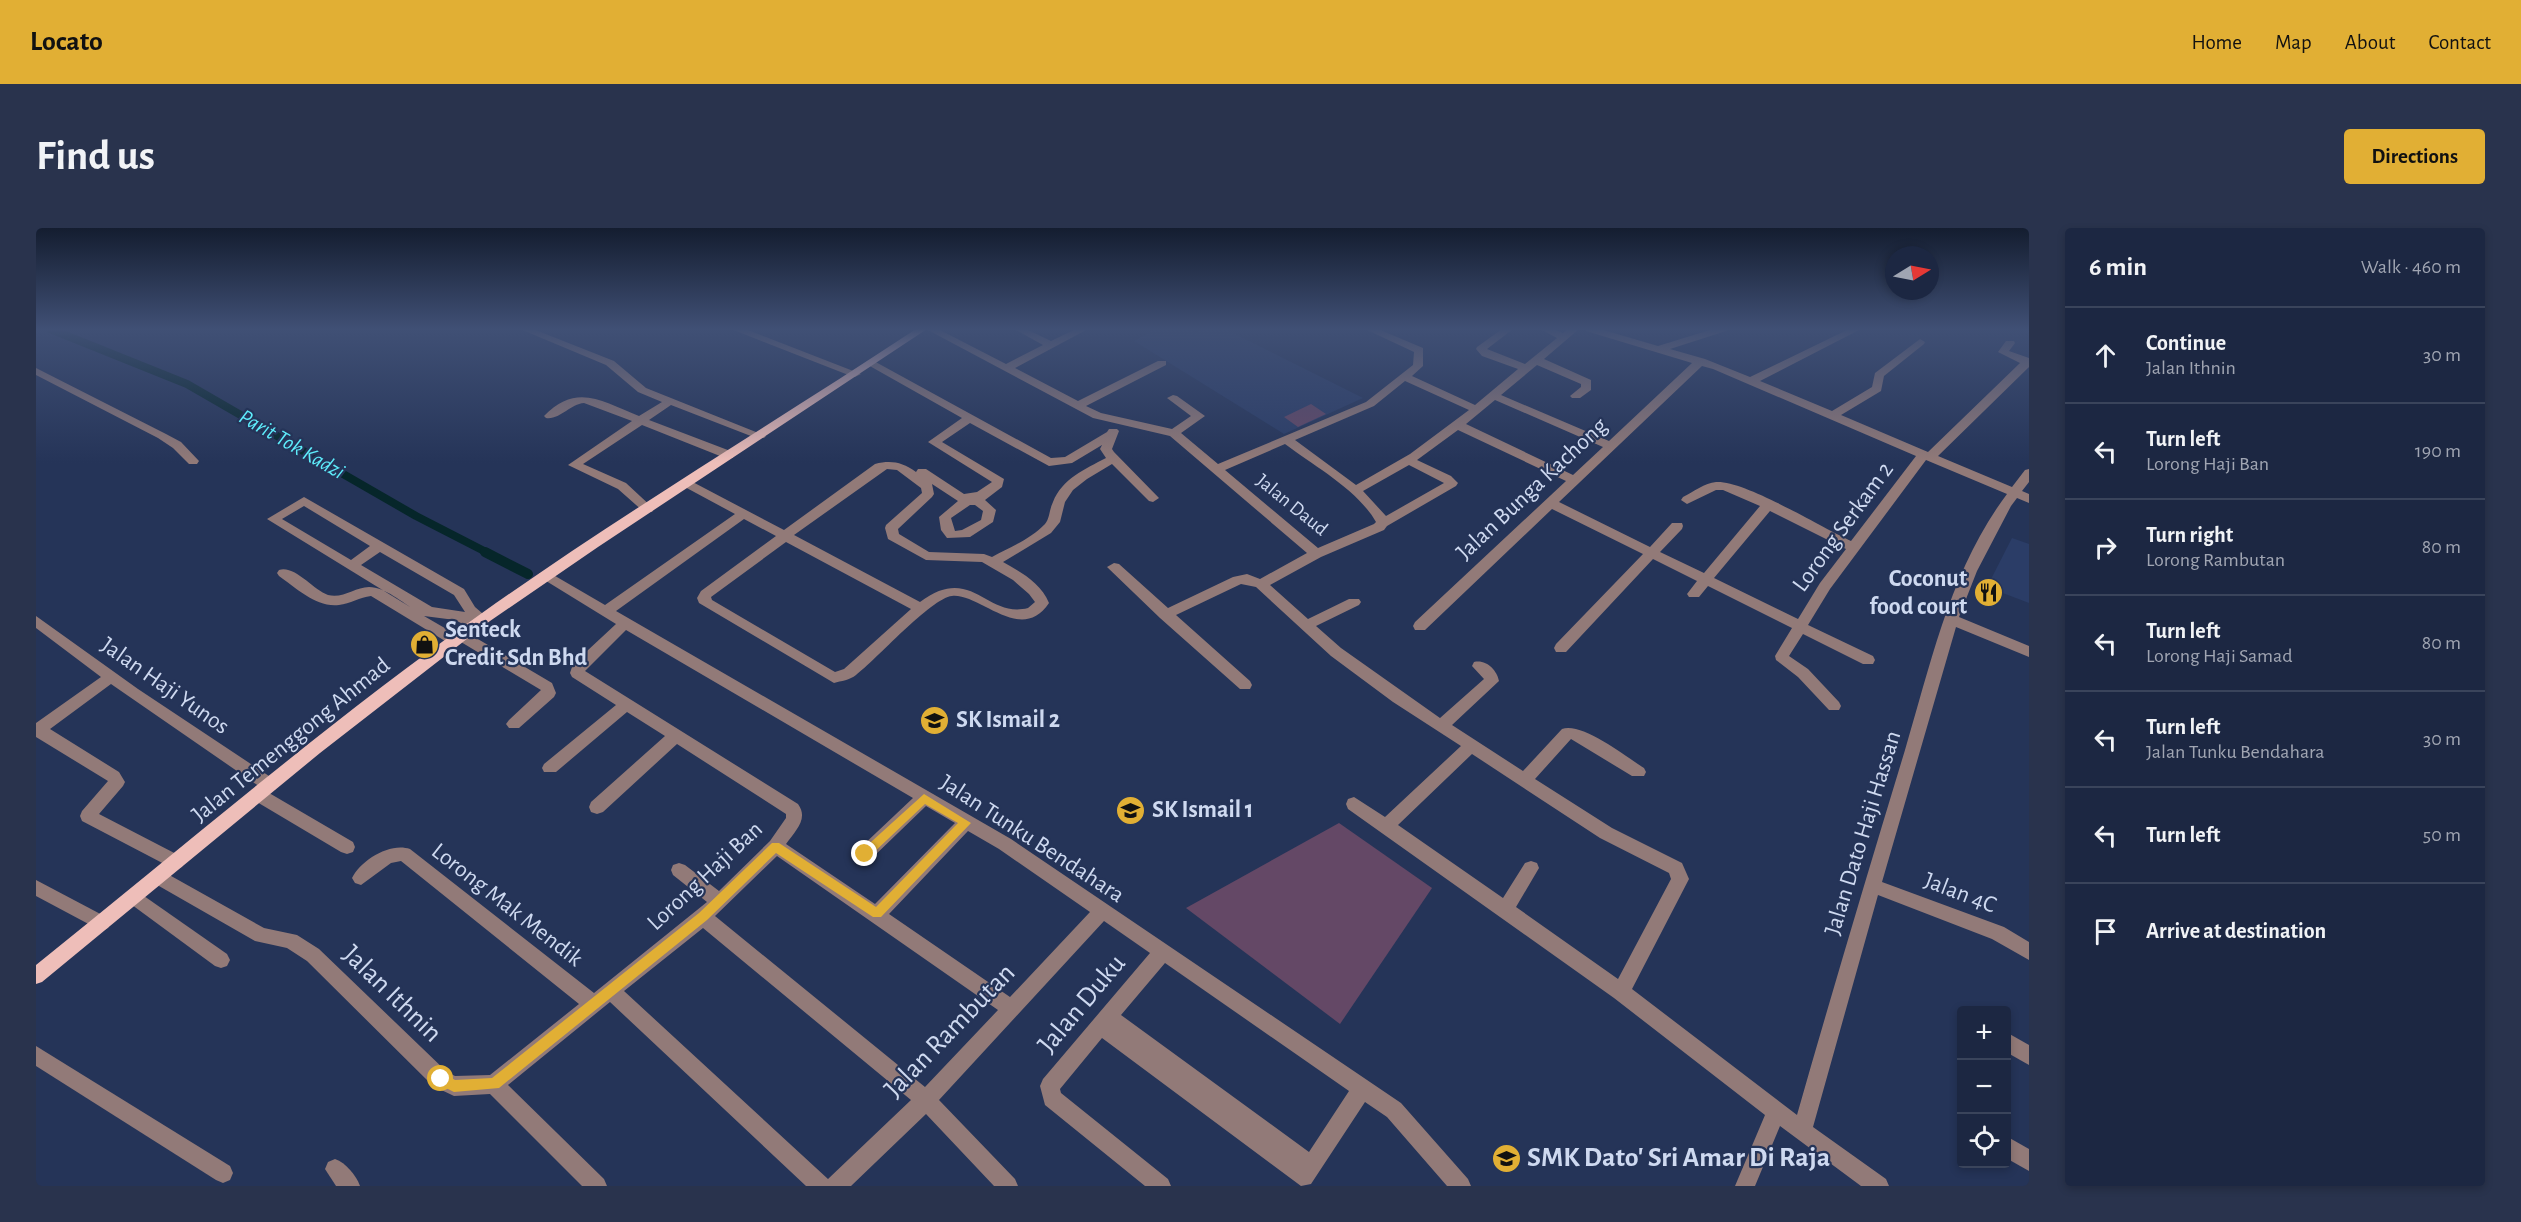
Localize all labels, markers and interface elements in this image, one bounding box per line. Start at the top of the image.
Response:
text: Locato [30,28,103,56]
text: Home [2191,32,2242,53]
text: Map [2275,32,2312,53]
text: About [2345,32,2395,53]
text: Contact [2428,32,2491,53]
button: Directions [2344,129,2485,184]
text: Find us [36,135,155,177]
north arrow [1885,246,1939,300]
text: 6 min [2089,254,2147,280]
text: Walk · 460 m [2361,257,2461,277]
text: Continue [2146,332,2226,354]
icon: ahead [2089,339,2122,372]
text: 30 m [2423,345,2461,365]
text: Jalan Ithnin [2146,358,2236,378]
water label: Parit Tok Kadzi [236,405,349,483]
street label: Jalan Bunga Kachong [1452,413,1612,565]
text: Turn left [2146,428,2220,450]
icon: left [2089,435,2122,468]
text: 190 m [2415,441,2461,461]
text: Lorong Haji Ban [2146,454,2269,474]
street label: Lorong Serkam 2 [1788,458,1898,596]
street label: Jalan Daud [1253,470,1331,540]
text: Turn right [2146,524,2233,546]
icon: right [2089,531,2122,564]
text: 80 m [2422,537,2461,557]
text: Lorong Rambutan [2146,550,2285,570]
place label: Coconut food court [1869,567,1967,619]
restaurant icon: Coconut food court [1972,577,2004,609]
place label: Senteck Credit Sdn Bhd [445,618,588,670]
text: Turn left [2146,620,2220,642]
icon: left [2089,627,2122,660]
shop icon: Senteck Credit Sdn Bhd [408,628,440,660]
street label: Jalan Haji Yunos [96,633,234,739]
text: 80 m [2422,633,2461,653]
text: Lorong Haji Samad [2146,646,2293,666]
street label: Jalan Temenggong Ahmad [188,653,394,827]
school or university icon: SK Ismail 2 [919,704,951,736]
place label: SK Ismail 2 [956,708,1060,732]
text: Turn left [2146,716,2220,738]
icon: left [2089,723,2122,756]
street label: Jalan Dato Haji Hassan [1821,728,1905,938]
text: 30 m [2423,729,2461,749]
text: Jalan Tunku Bendahara [2146,742,2325,762]
street label: Jalan Tunku Bendahara [936,771,1128,907]
school or university icon: SK Ismail 1 [1115,794,1147,826]
place label: SK Ismail 1 [1152,798,1253,822]
street label: Lorong Haji Ban [643,817,767,935]
icon: left [2089,819,2122,852]
text: Turn left [2146,824,2220,846]
text: 50 m [2423,825,2461,845]
street label: Lorong Mak Mendik [427,839,587,971]
route end [851,840,877,866]
street label: Jalan 4C [1921,868,1999,918]
icon: arrive [2089,915,2122,948]
text: Arrive at destination [2146,920,2326,942]
street label: Jalan Ithnin [337,940,447,1048]
street label: Jalan Duku [1033,949,1131,1059]
street label: Jalan Rambutan [879,959,1021,1103]
map controls [1957,1006,2011,1168]
button: + [1957,1006,2011,1060]
button: − [1957,1060,2011,1114]
route start [427,1065,453,1091]
button: locate [1957,1114,2011,1168]
school or university icon: SMK Dato' Sri Amar Di Raja [1490,1142,1522,1174]
place label: SMK Dato' Sri Amar Di Raja [1527,1144,1830,1172]

